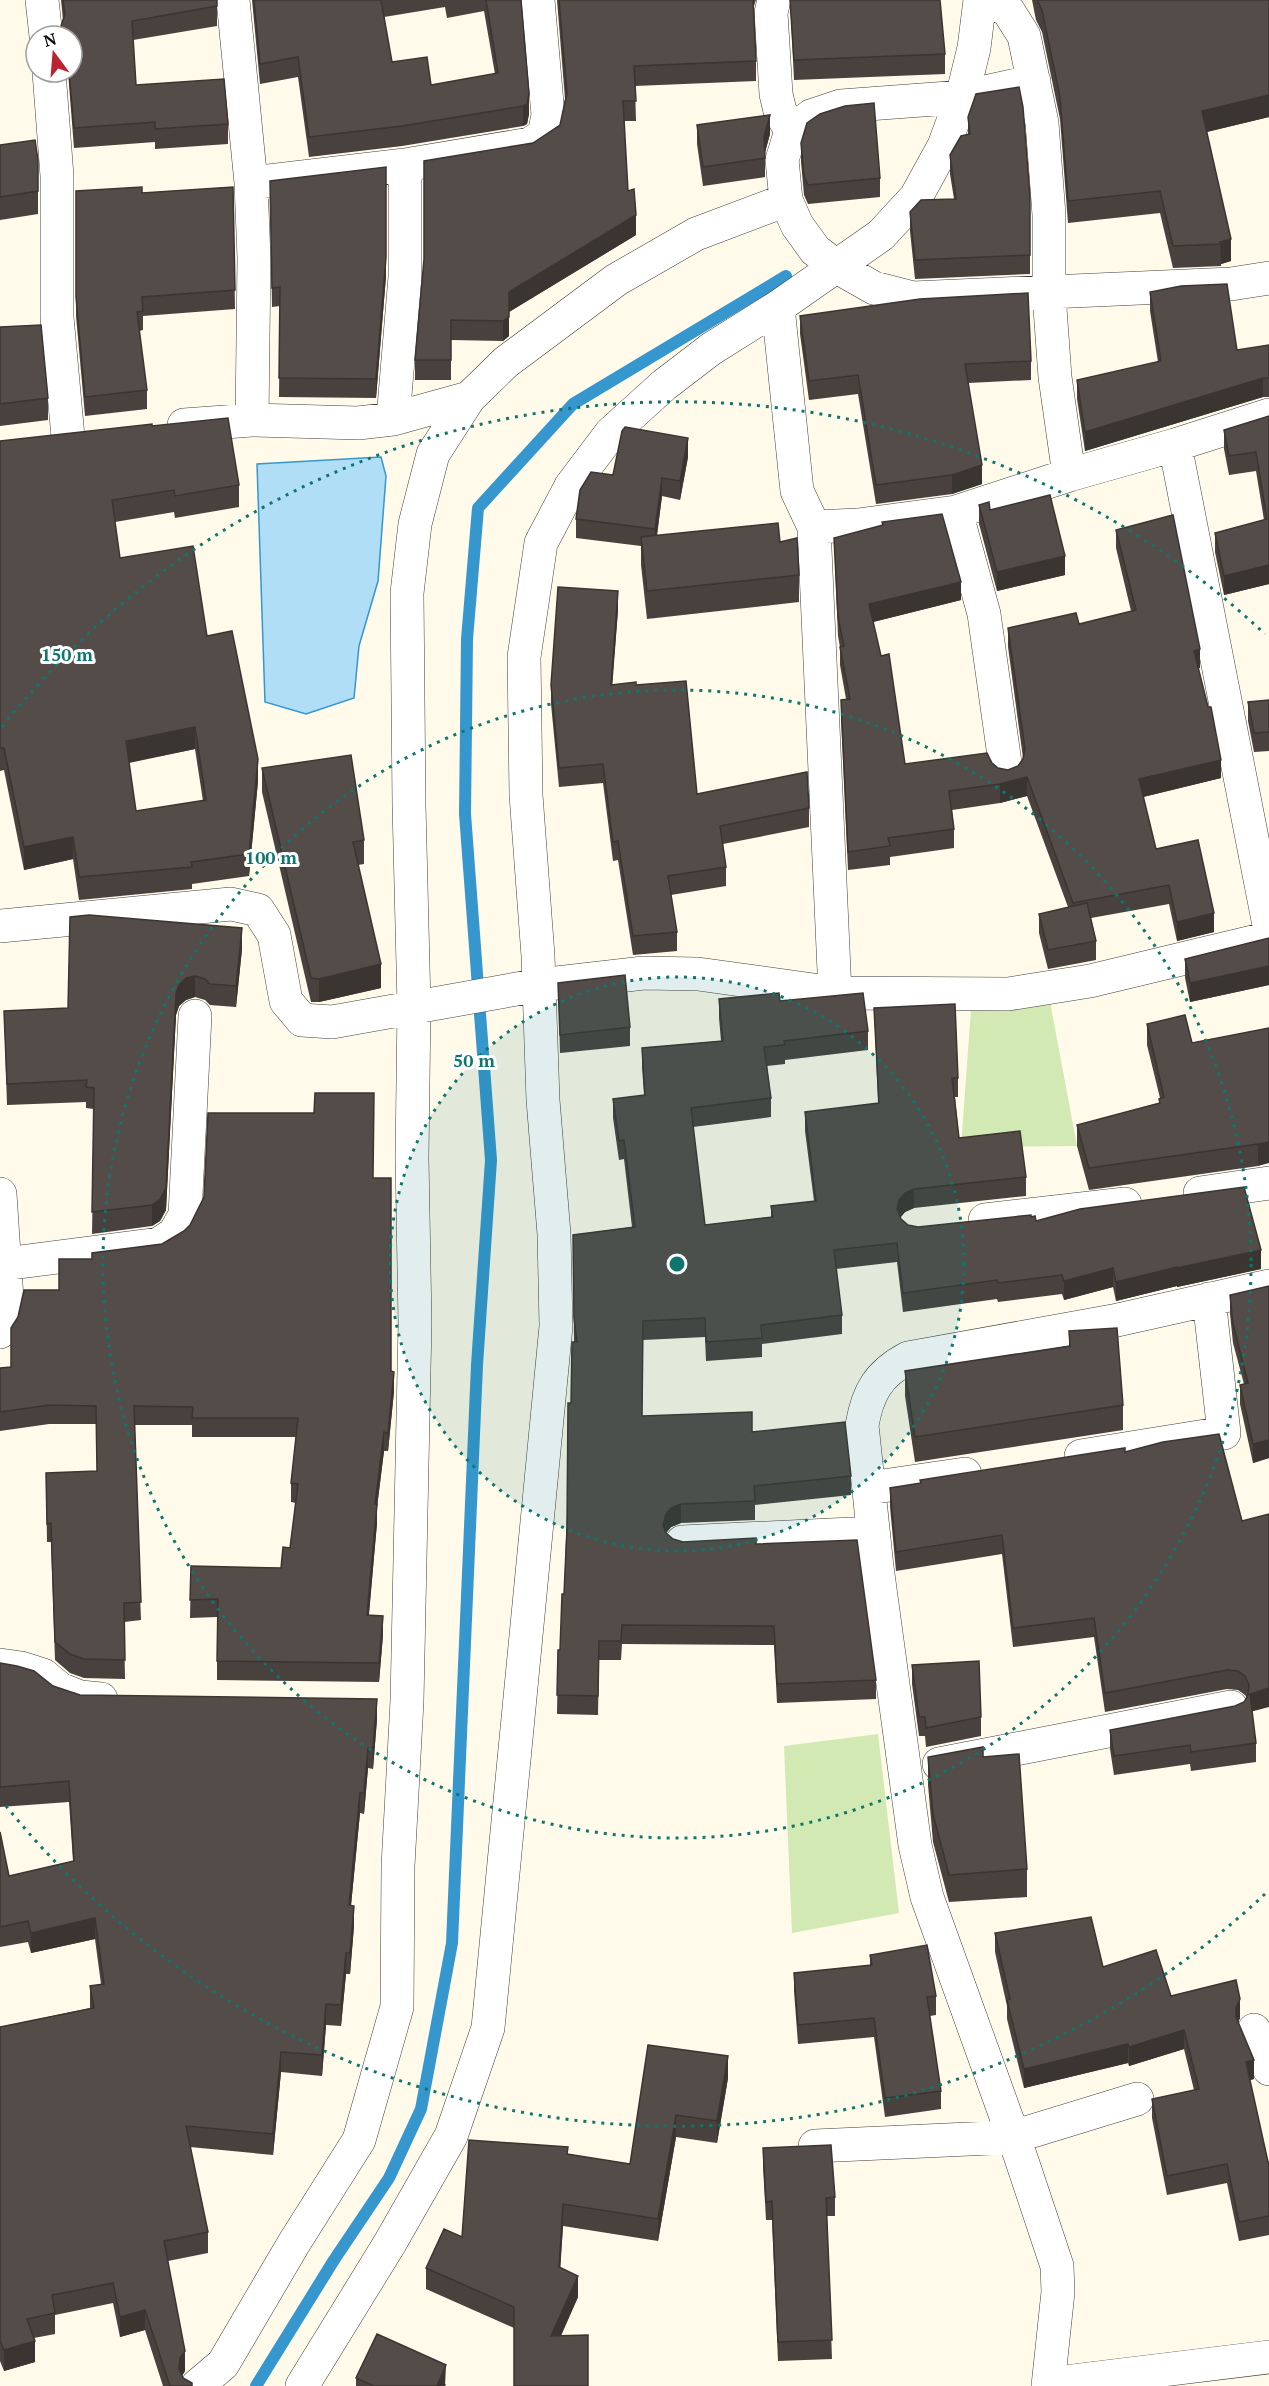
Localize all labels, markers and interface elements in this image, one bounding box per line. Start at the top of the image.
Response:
north arrow [24,24,84,84]
text: N [41,27,59,52]
text: 150 m [41,642,93,666]
text: 100 m [245,845,297,869]
text: 50 m [453,1048,495,1072]
centre of rings [667,1254,687,1274]

